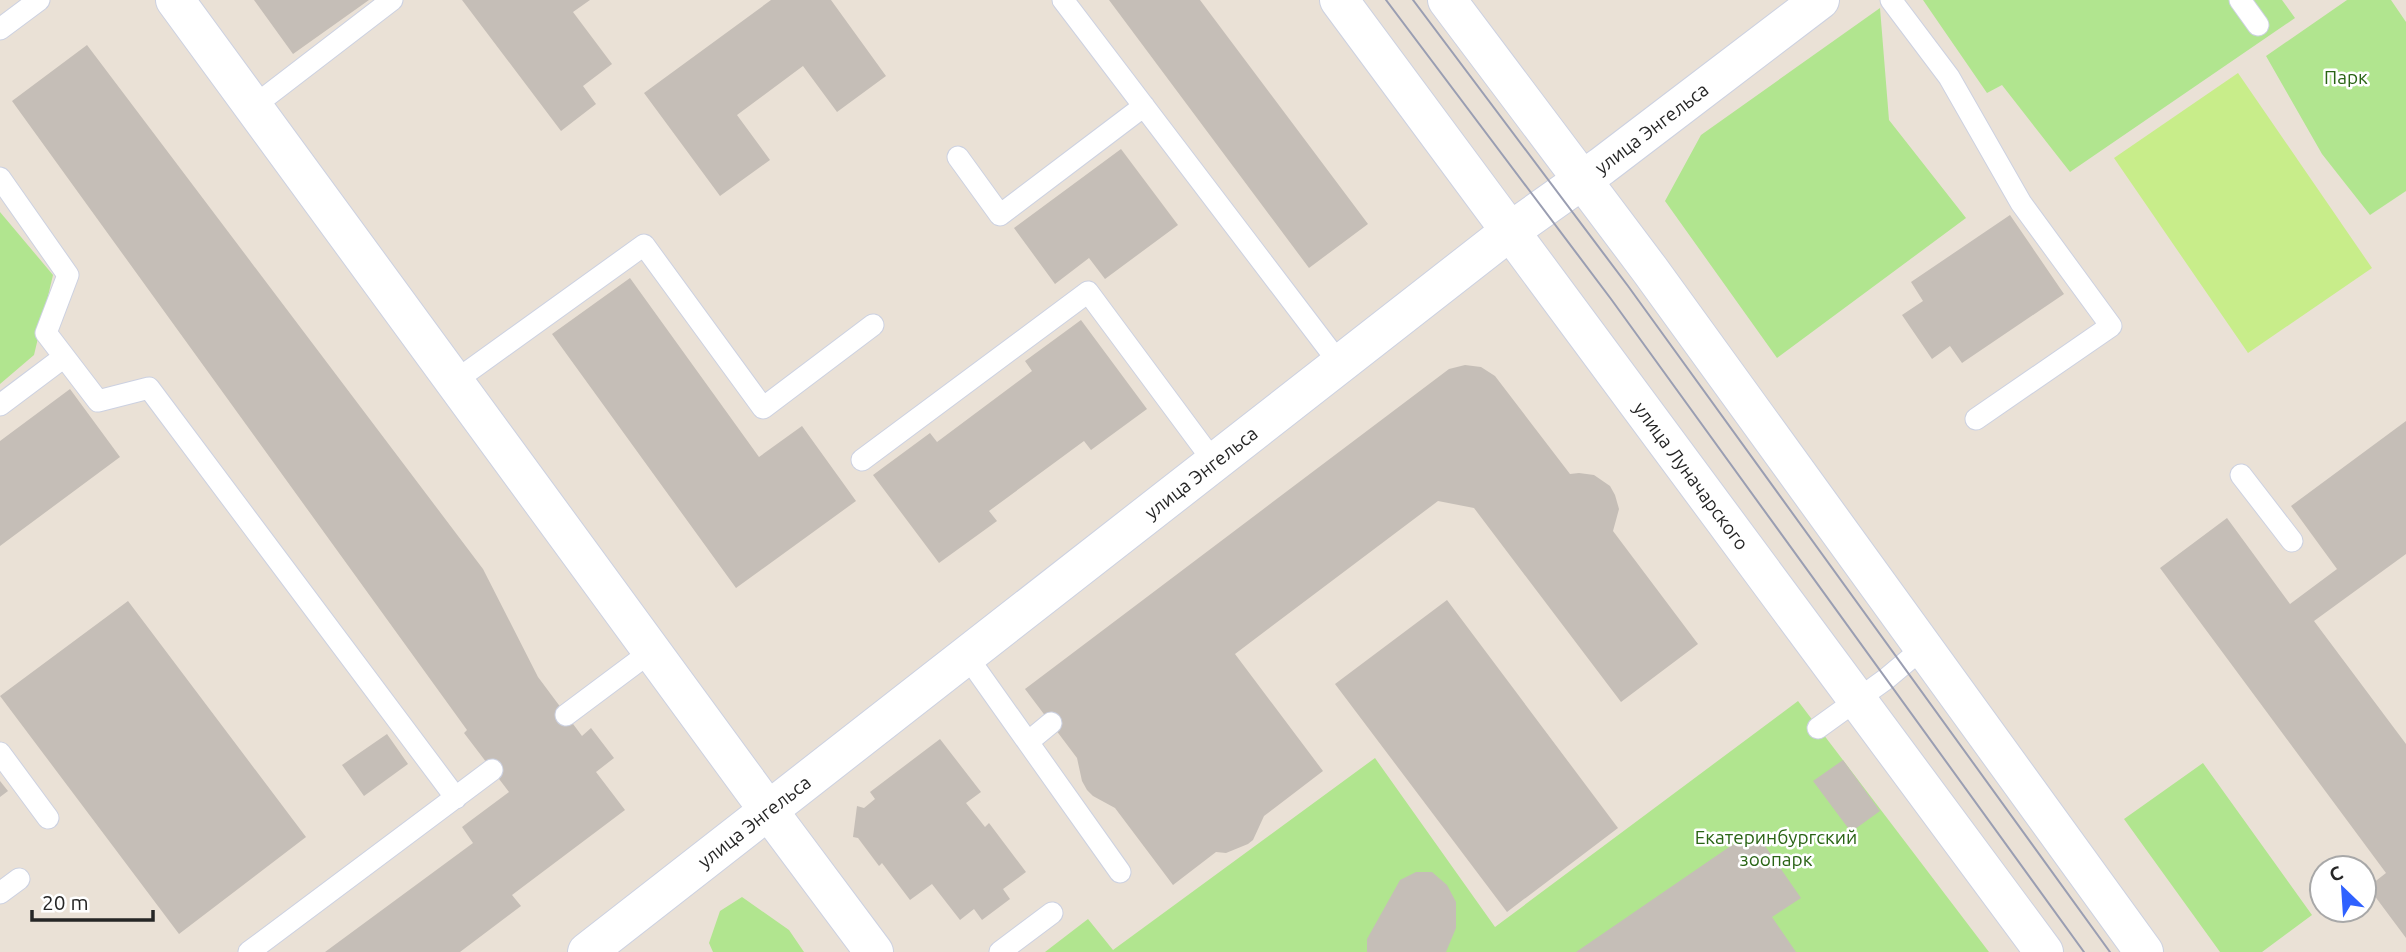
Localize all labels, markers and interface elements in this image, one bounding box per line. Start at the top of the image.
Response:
park label: Парк [2324,66,2368,88]
street label: улица Энгельса [1590,78,1713,179]
street label: улица Луначарского [1629,397,1753,554]
street label: улица Энгельса [1140,422,1262,523]
street label: улица Энгельса [693,771,815,872]
park label: Екатеринбургский зоопарк [1695,826,1857,870]
north arrow [2308,854,2378,924]
text: С [2326,861,2346,886]
scale bar [32,878,152,922]
text: 20 m [42,890,89,914]

